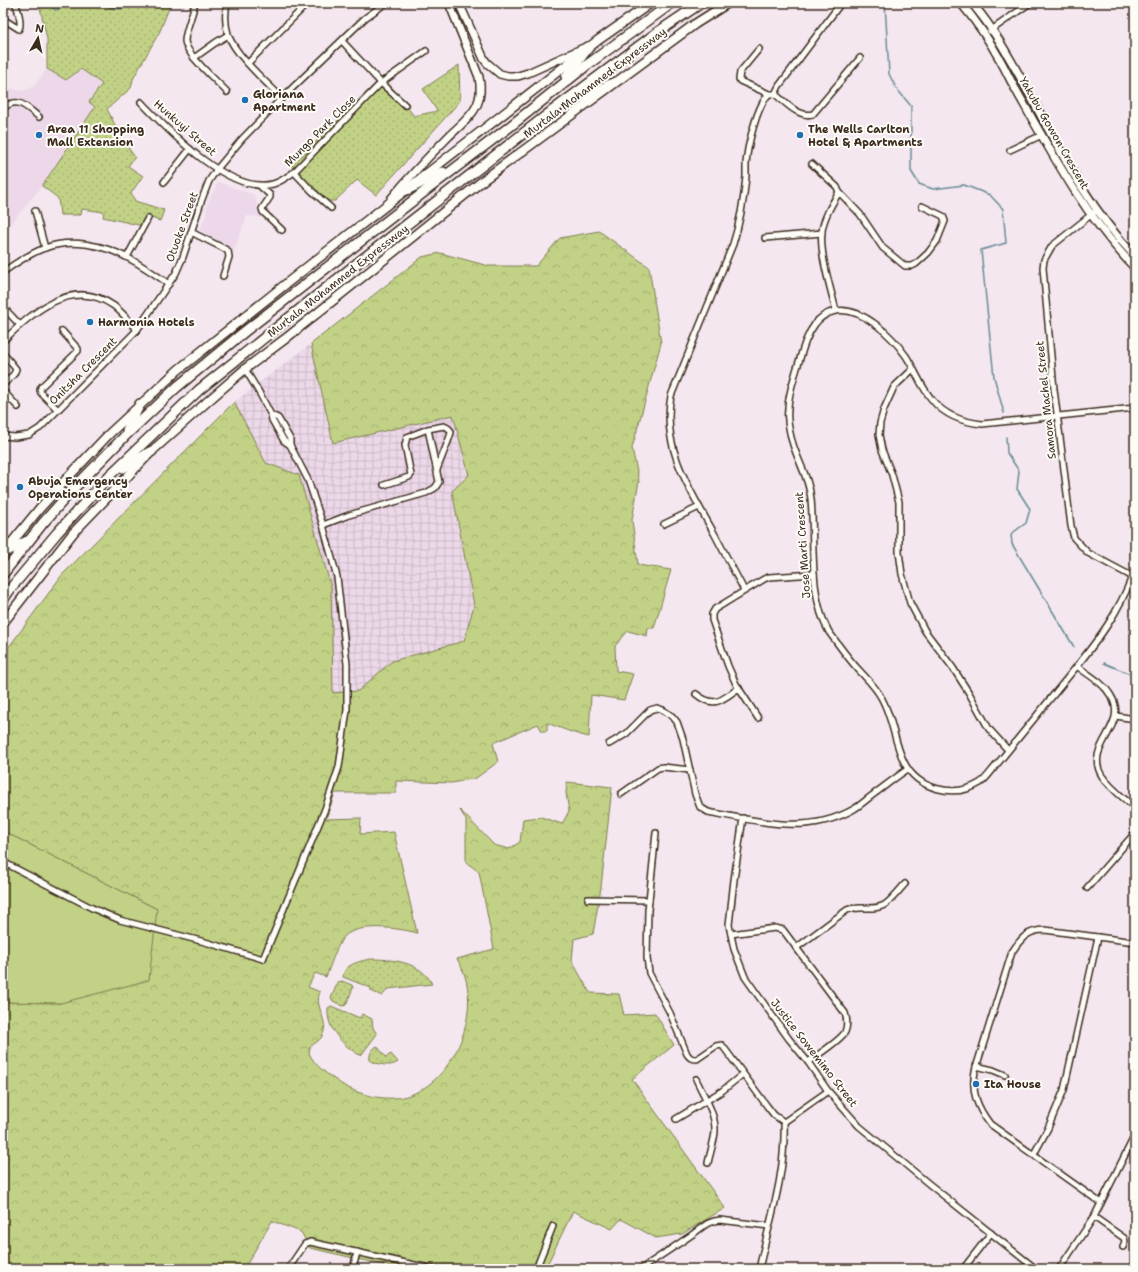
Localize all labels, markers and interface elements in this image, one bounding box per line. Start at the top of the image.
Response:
north arrow [18,18,58,58]
text: N [34,21,45,37]
street label: Murtala Mohammed Expressway [520,24,670,142]
street label: Yakubu Gowon Crescent [1016,74,1093,192]
place label: Gloriana Apartment [253,87,317,115]
street label: Mungo Park Close [281,92,359,170]
marker: Gloriana Apartment [240,95,250,105]
street label: Hunkuyi Street [150,97,220,160]
place label: Area 11 Shopping Mall Extension [47,122,144,150]
place label: The Wells Carlton Hotel & Apartments [808,122,923,150]
marker: Area 11 Shopping Mall Extension [34,130,44,140]
marker: The Wells Carlton Hotel & Apartments [795,130,805,140]
street label: Otuoke Street [162,190,202,264]
street label: Murtala Mohammed Expressway [264,221,412,341]
place label: Harmonia Hotels [98,315,195,330]
marker: Harmonia Hotels [85,317,95,327]
street label: Onitsha Crescent [46,334,120,408]
street label: Samora Machel Street [1032,340,1060,460]
place label: Abuja Emergency Operations Center [28,474,133,502]
marker: Abuja Emergency Operations Center [15,482,25,492]
street label: Jose Marti Crescent [792,491,814,599]
street label: Justice Sowemimo Street [767,996,861,1110]
place label: Ita House [984,1077,1041,1092]
marker: Ita House [971,1079,981,1089]

